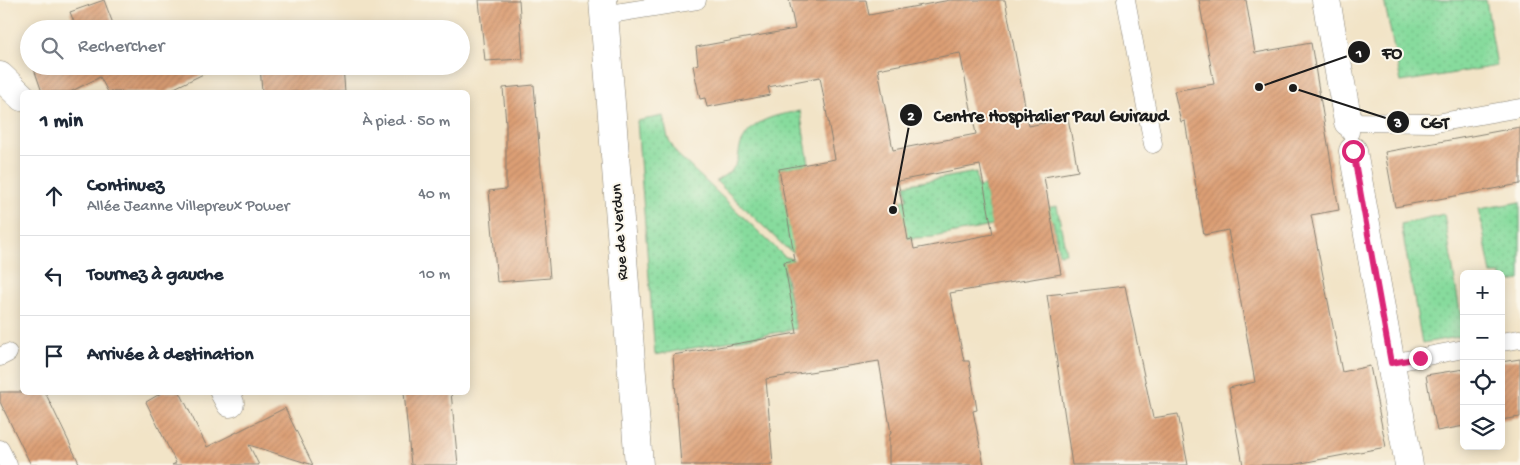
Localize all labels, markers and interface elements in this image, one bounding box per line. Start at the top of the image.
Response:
search box [20,20,470,75]
icon: search [38,34,66,62]
callout: FO [1347,35,1412,68]
text: Rechercher [78,36,164,59]
text: FO [1381,44,1402,65]
text: 1 [1355,45,1362,63]
callout: Centre Hospitalier Paul Guiraud [899,98,1178,131]
callout: CGT [1386,105,1459,138]
text: Centre Hospitalier Paul Guiraud [933,107,1171,128]
text: 2 [907,108,915,126]
text: 1 min [40,110,83,135]
text: À pied · 50 m [363,113,450,132]
text: CGT [1420,114,1450,135]
text: 3 [1393,115,1402,133]
route start [1342,140,1365,163]
text: Continuez [87,175,164,198]
icon: ahead [40,182,68,210]
street label: Rue de Verdun [608,183,634,281]
text: 40 m [418,186,450,205]
text: Allée Jeanne Villepreux Power [87,198,289,217]
icon: left [40,262,68,290]
text: Tournez à gauche [87,264,223,287]
text: 10 m [419,266,450,285]
map controls [1460,270,1505,450]
button: + [1460,270,1505,315]
button: − [1460,315,1505,360]
icon: arrive [40,342,68,370]
text: Arrivée à destination [87,344,253,367]
route end [1409,347,1432,370]
button: locate [1460,360,1505,405]
button: layers [1460,405,1505,450]

